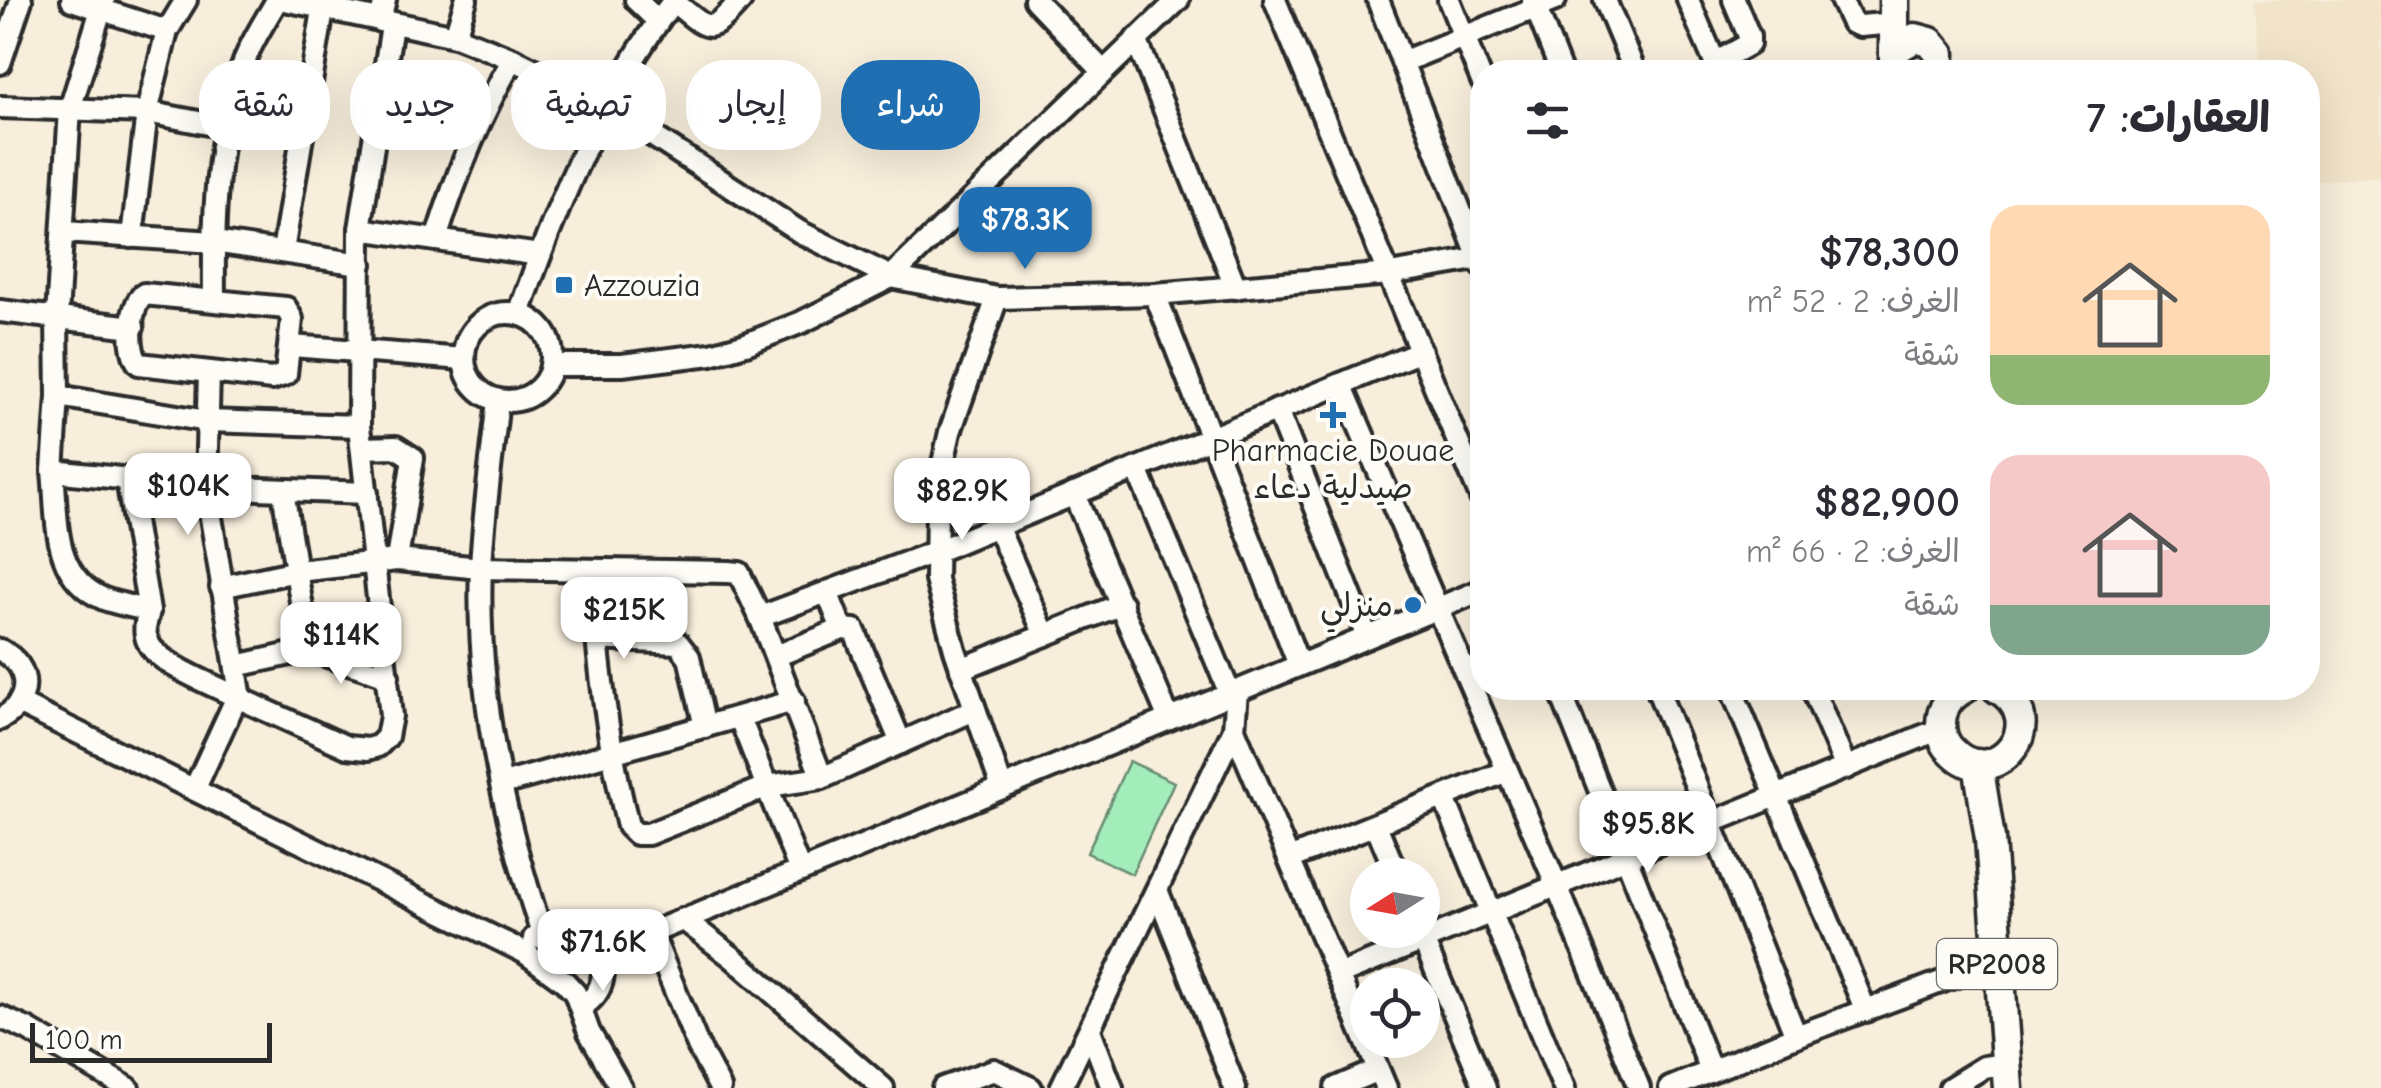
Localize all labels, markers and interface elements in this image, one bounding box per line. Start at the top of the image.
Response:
chip: شقة [199,60,330,150]
chip: جديد [350,60,491,150]
chip: تصفية [511,60,666,150]
chip: إيجار [686,60,821,150]
chip: شراء [841,60,980,150]
icon: filters [1520,93,1575,148]
text: العقارات: 7 [2087,94,2270,143]
pin: $78.3K [944,187,1106,272]
text: $78.3K [981,201,1069,238]
text: $78,300 [1819,228,1960,277]
icon: home [2070,245,2190,365]
place label: Azzouzia [584,267,701,304]
marker: Azzouzia [553,274,575,296]
text: الغرف: 2 · 52 m² [1747,283,1960,320]
text: شقة [1904,336,1960,373]
marker: Pharmacie Douae صيدلية دعاء [1322,404,1344,426]
place label: Pharmacie Douae صيدلية دعاء [1212,432,1454,506]
pin: $104K [118,453,258,538]
pin: $82.9K [881,458,1043,543]
text: $104K [146,467,230,504]
text: $82.9K [916,472,1008,509]
text: $82,900 [1814,478,1960,527]
icon: home [2070,495,2190,615]
text: الغرف: 2 · 66 m² [1746,533,1960,570]
pin: $215K [554,577,694,662]
text: شقة [1904,586,1960,623]
place label: منزلي [1320,587,1393,633]
text: $215K [583,591,665,628]
marker: منزلي [1402,594,1424,616]
pin: $114K [271,602,411,687]
text: $114K [302,616,380,653]
pin: $95.8K [1567,791,1729,876]
text: $95.8K [1601,805,1695,842]
north arrow [1350,858,1440,948]
map controls [1350,858,1440,1058]
pin: $71.6K [522,909,684,994]
text: $71.6K [560,923,646,960]
road number: RP2008 [1937,939,2057,989]
button: locate [1350,968,1440,1058]
scale bar [30,1018,272,1062]
text: 100 m [45,1024,123,1056]

